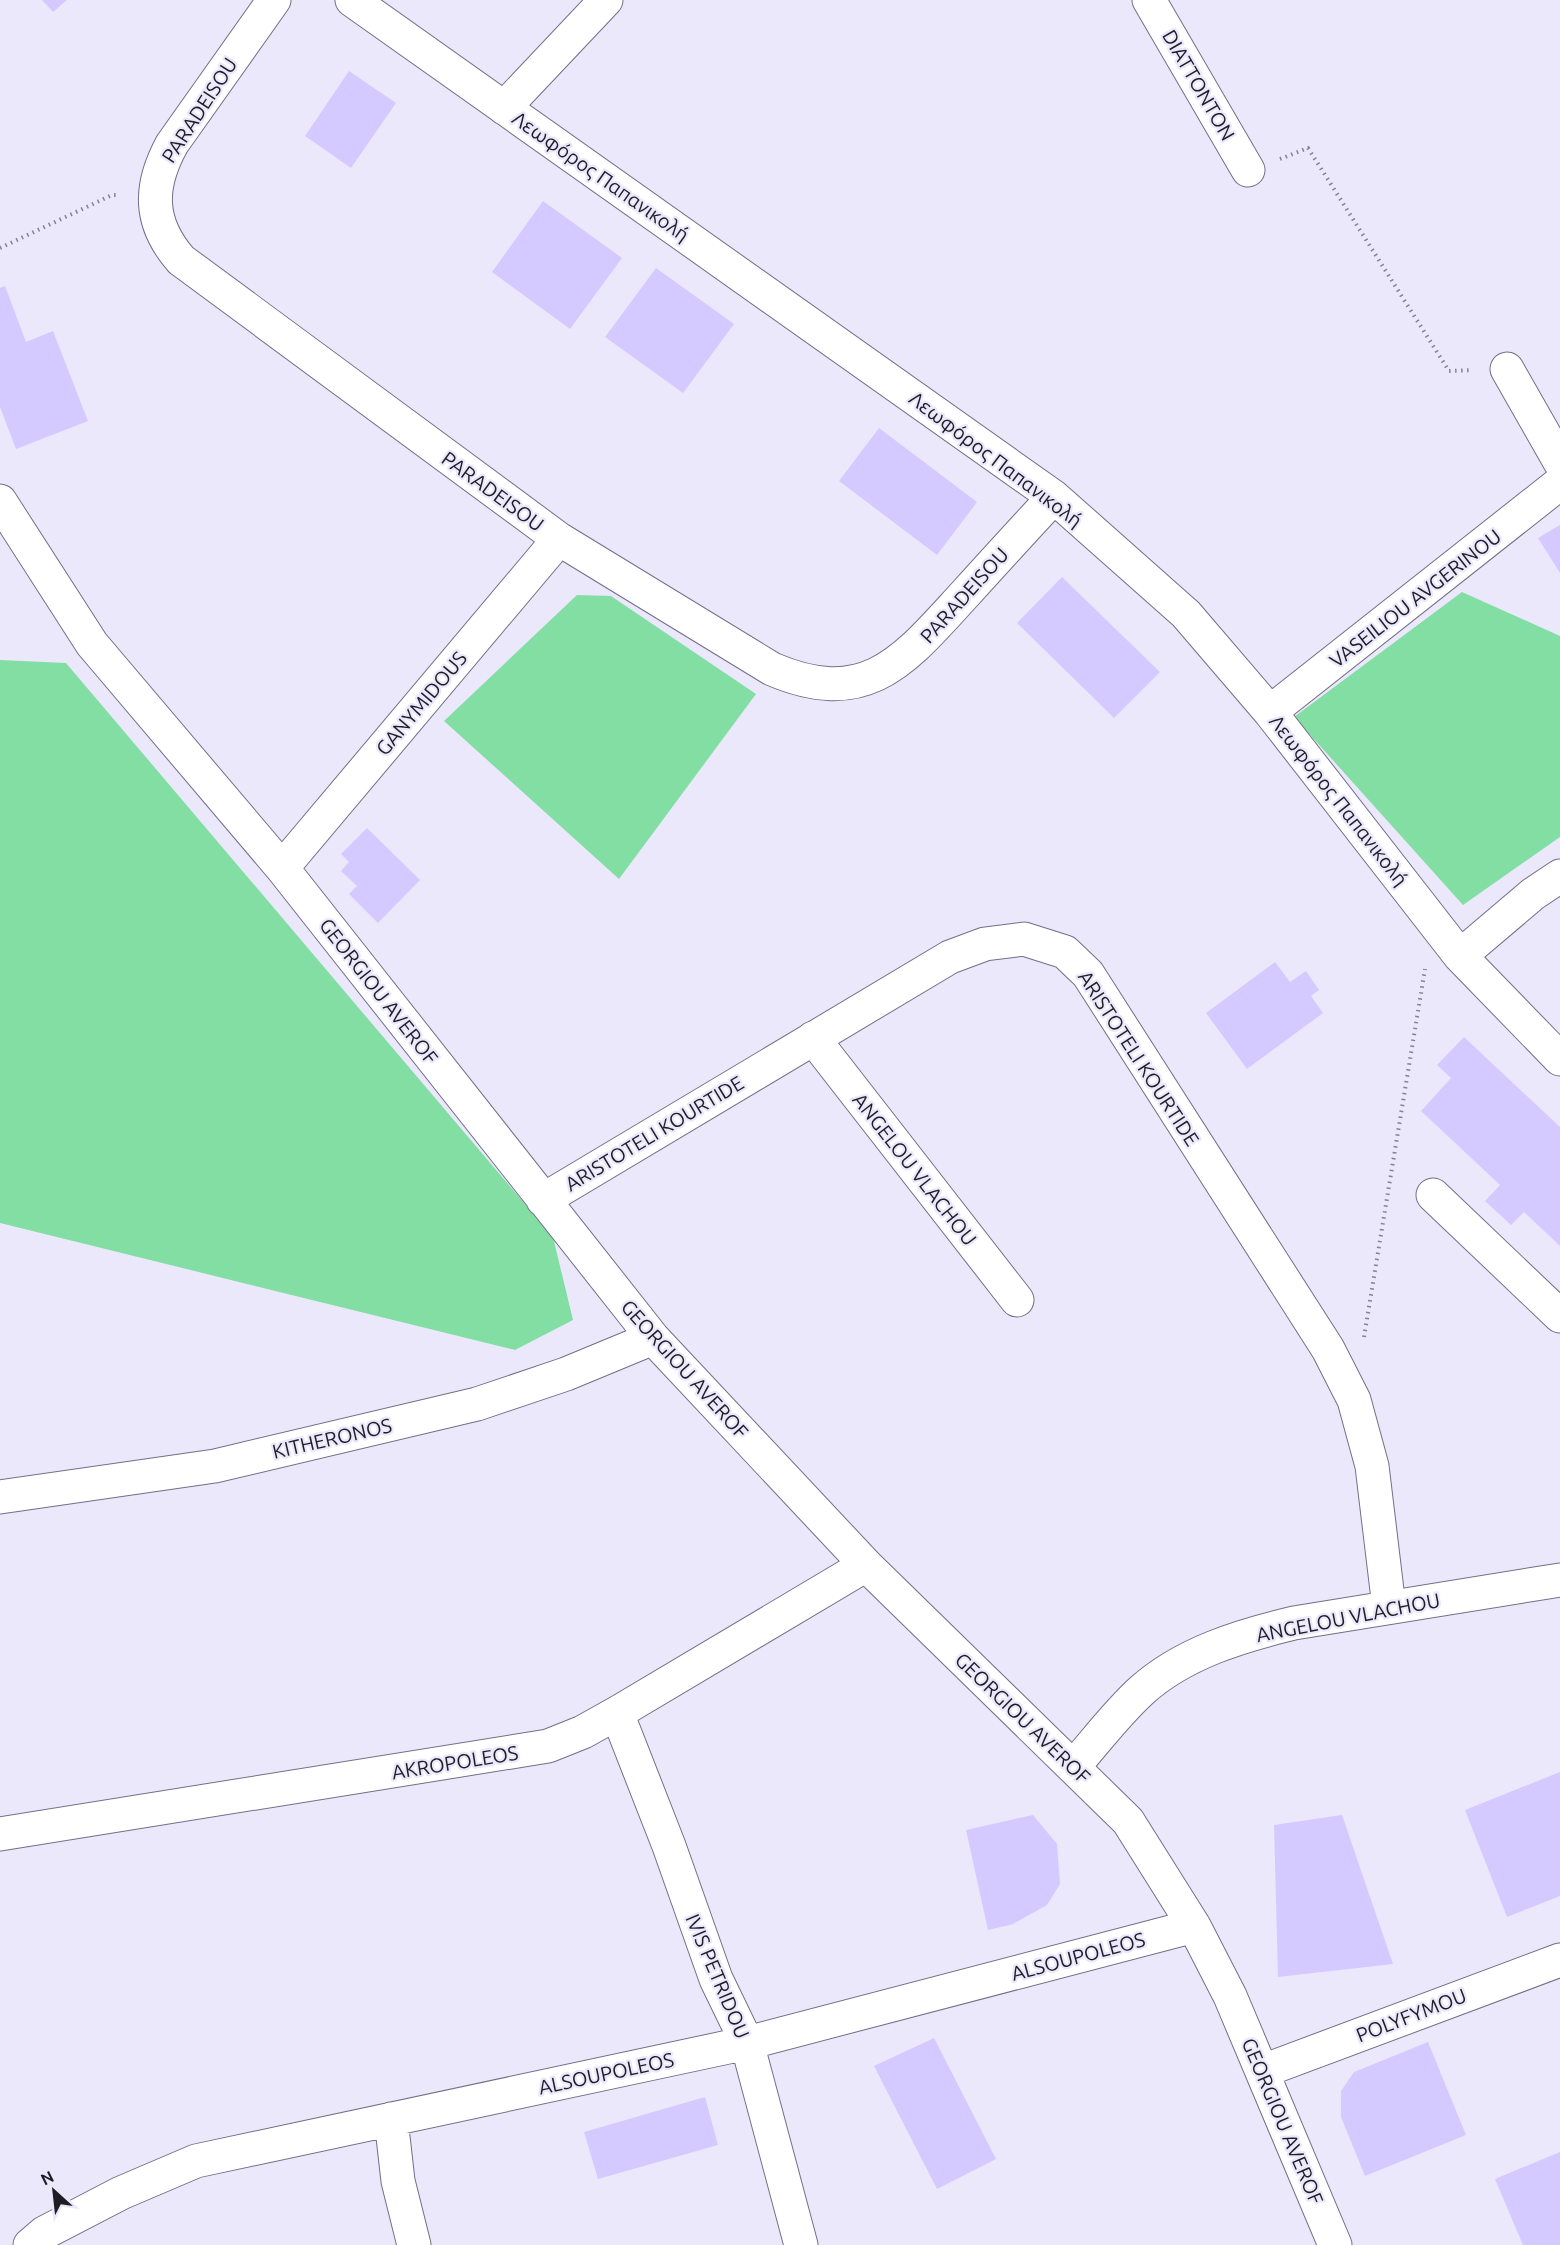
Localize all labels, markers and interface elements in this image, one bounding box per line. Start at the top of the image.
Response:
street label: DIATTONTON [1158,26,1240,144]
street label: PARADEISOU [157,53,241,167]
street label: Λεωφόρος Παπανικολή [508,106,694,246]
street label: Λεωφόρος Παπανικολή [905,386,1087,532]
street label: PARADEISOU [438,446,548,536]
street label: VASEILIOU AVGERINOU [1325,524,1505,672]
street label: PARADEISOU [915,543,1013,647]
street label: GANYMIDOUS [371,646,471,760]
street label: Λεωφόρος Παπανικολή [1265,710,1413,890]
street label: GEORGIOU AVEROF [315,914,443,1068]
street label: ARISTOTELI KOURTIDE [1074,966,1204,1150]
street label: ARISTOTELI KOURTIDE [561,1071,747,1195]
street label: ANGELOU VLACHOU [848,1088,982,1250]
street label: GEORGIOU AVEROF [617,1295,753,1443]
street label: KITHERONOS [270,1413,394,1463]
street label: ANGELOU VLACHOU [1254,1588,1442,1646]
street label: GEORGIOU AVEROF [951,1648,1095,1788]
street label: AKROPOLEOS [390,1741,520,1783]
street label: IVIS PETRIDOU [681,1910,755,2042]
street label: ALSOUPOLEOS [1009,1927,1147,1985]
street label: POLYFYMOU [1353,1983,1469,2047]
street label: GEORGIOU AVEROF [1238,2034,1328,2208]
street label: ALSOUPOLEOS [536,2047,676,2099]
north arrow [24,2161,84,2221]
text: N [38,2167,57,2188]

